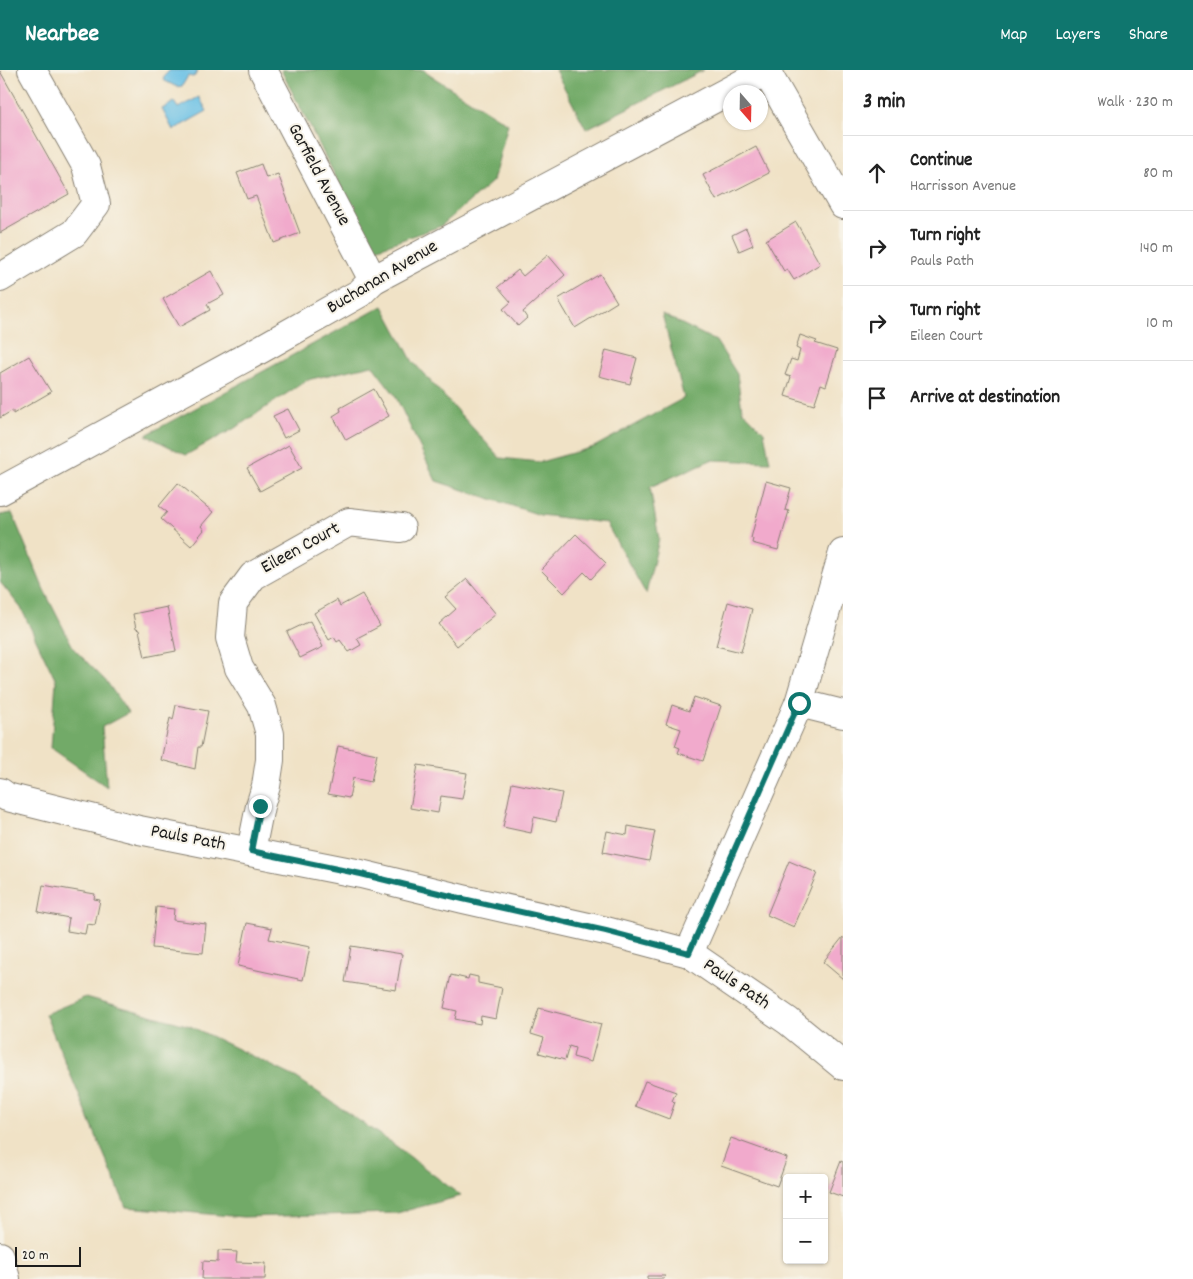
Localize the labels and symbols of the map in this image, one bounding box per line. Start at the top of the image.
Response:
north arrow [723,85,768,130]
street label: Garfield Avenue [280,119,356,231]
street label: Buchanan Avenue [322,234,444,322]
street label: Eileen Court [257,516,345,582]
route start [788,692,811,715]
route end [249,795,272,818]
street label: Pauls Path [148,819,228,859]
street label: Pauls Path [697,953,775,1017]
scale bar [15,1244,81,1267]

